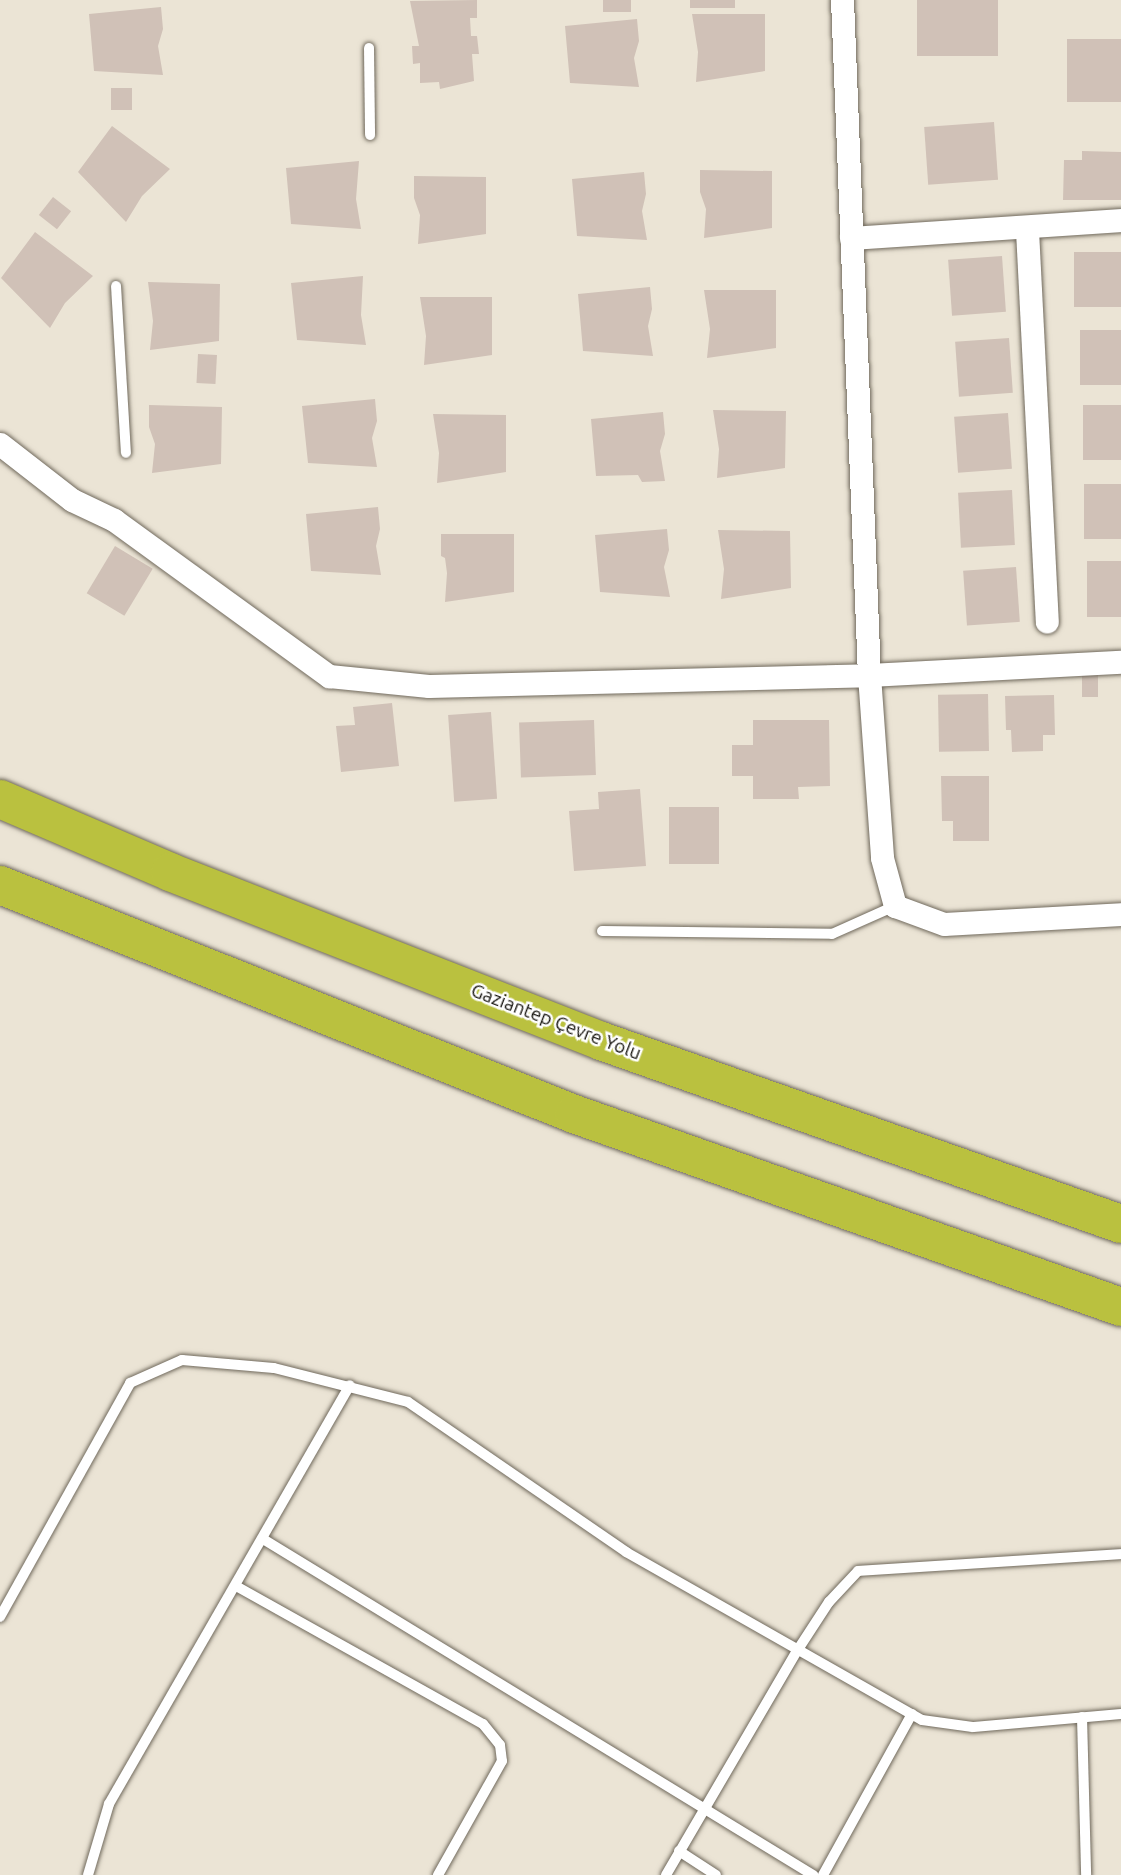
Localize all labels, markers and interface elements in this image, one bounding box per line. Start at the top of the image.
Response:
street label: Gaziantep Çevre Yolu [468,979,644,1065]

